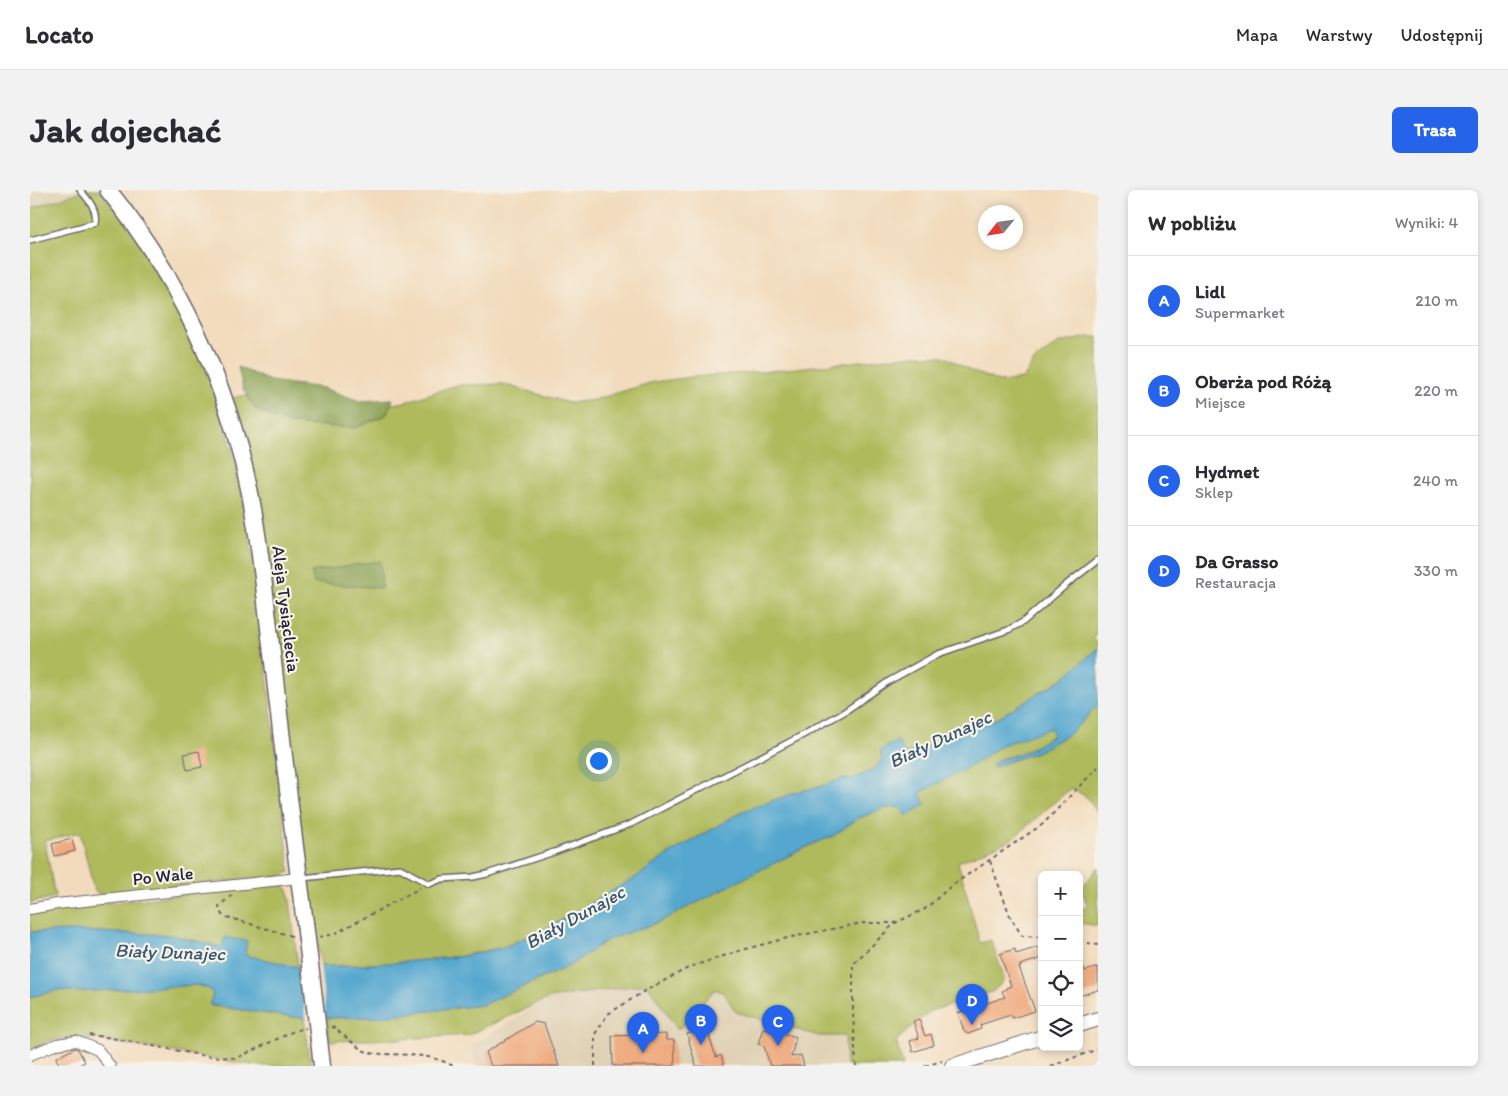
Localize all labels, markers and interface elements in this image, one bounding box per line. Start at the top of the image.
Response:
text: Locato [25,20,94,49]
text: Mapa [1236,24,1278,46]
text: Warstwy [1306,24,1373,46]
text: Udostępnij [1401,24,1483,46]
button: Trasa [1392,107,1478,153]
text: Jak dojechać [30,109,222,151]
north arrow [978,205,1023,250]
text: W pobliżu [1148,210,1236,235]
text: Wyniki: 4 [1395,213,1458,232]
text: Lidl [1195,280,1225,303]
text: A [1159,291,1169,310]
text: 210 m [1415,291,1458,310]
text: Supermarket [1195,303,1285,322]
text: Oberża pod Różą [1195,370,1331,393]
text: B [1159,381,1169,400]
text: 220 m [1414,381,1458,400]
text: Miejsce [1195,393,1246,412]
text: Hydmet [1195,460,1259,483]
text: C [1159,471,1169,490]
text: 240 m [1413,471,1458,490]
text: Sklep [1195,483,1233,502]
street label: Aleja Tysiąclecia [267,544,305,674]
text: Da Grasso [1195,550,1278,573]
text: D [1159,561,1169,580]
text: 330 m [1414,561,1458,580]
text: Restauracja [1195,573,1276,592]
water label: Biały Dunajec [885,705,996,773]
your location [586,748,612,774]
street label: Po Wale [132,862,194,890]
map controls [1038,871,1083,1051]
button: + [1038,871,1083,916]
water label: Biały Dunajec [521,880,630,954]
button: − [1038,916,1083,961]
water label: Biały Dunajec [114,939,227,965]
button: locate [1038,961,1083,1006]
pin: D [956,984,988,1025]
pin: B [685,1004,717,1045]
pin: C [762,1005,794,1046]
button: layers [1038,1006,1083,1051]
pin: A [627,1012,659,1053]

